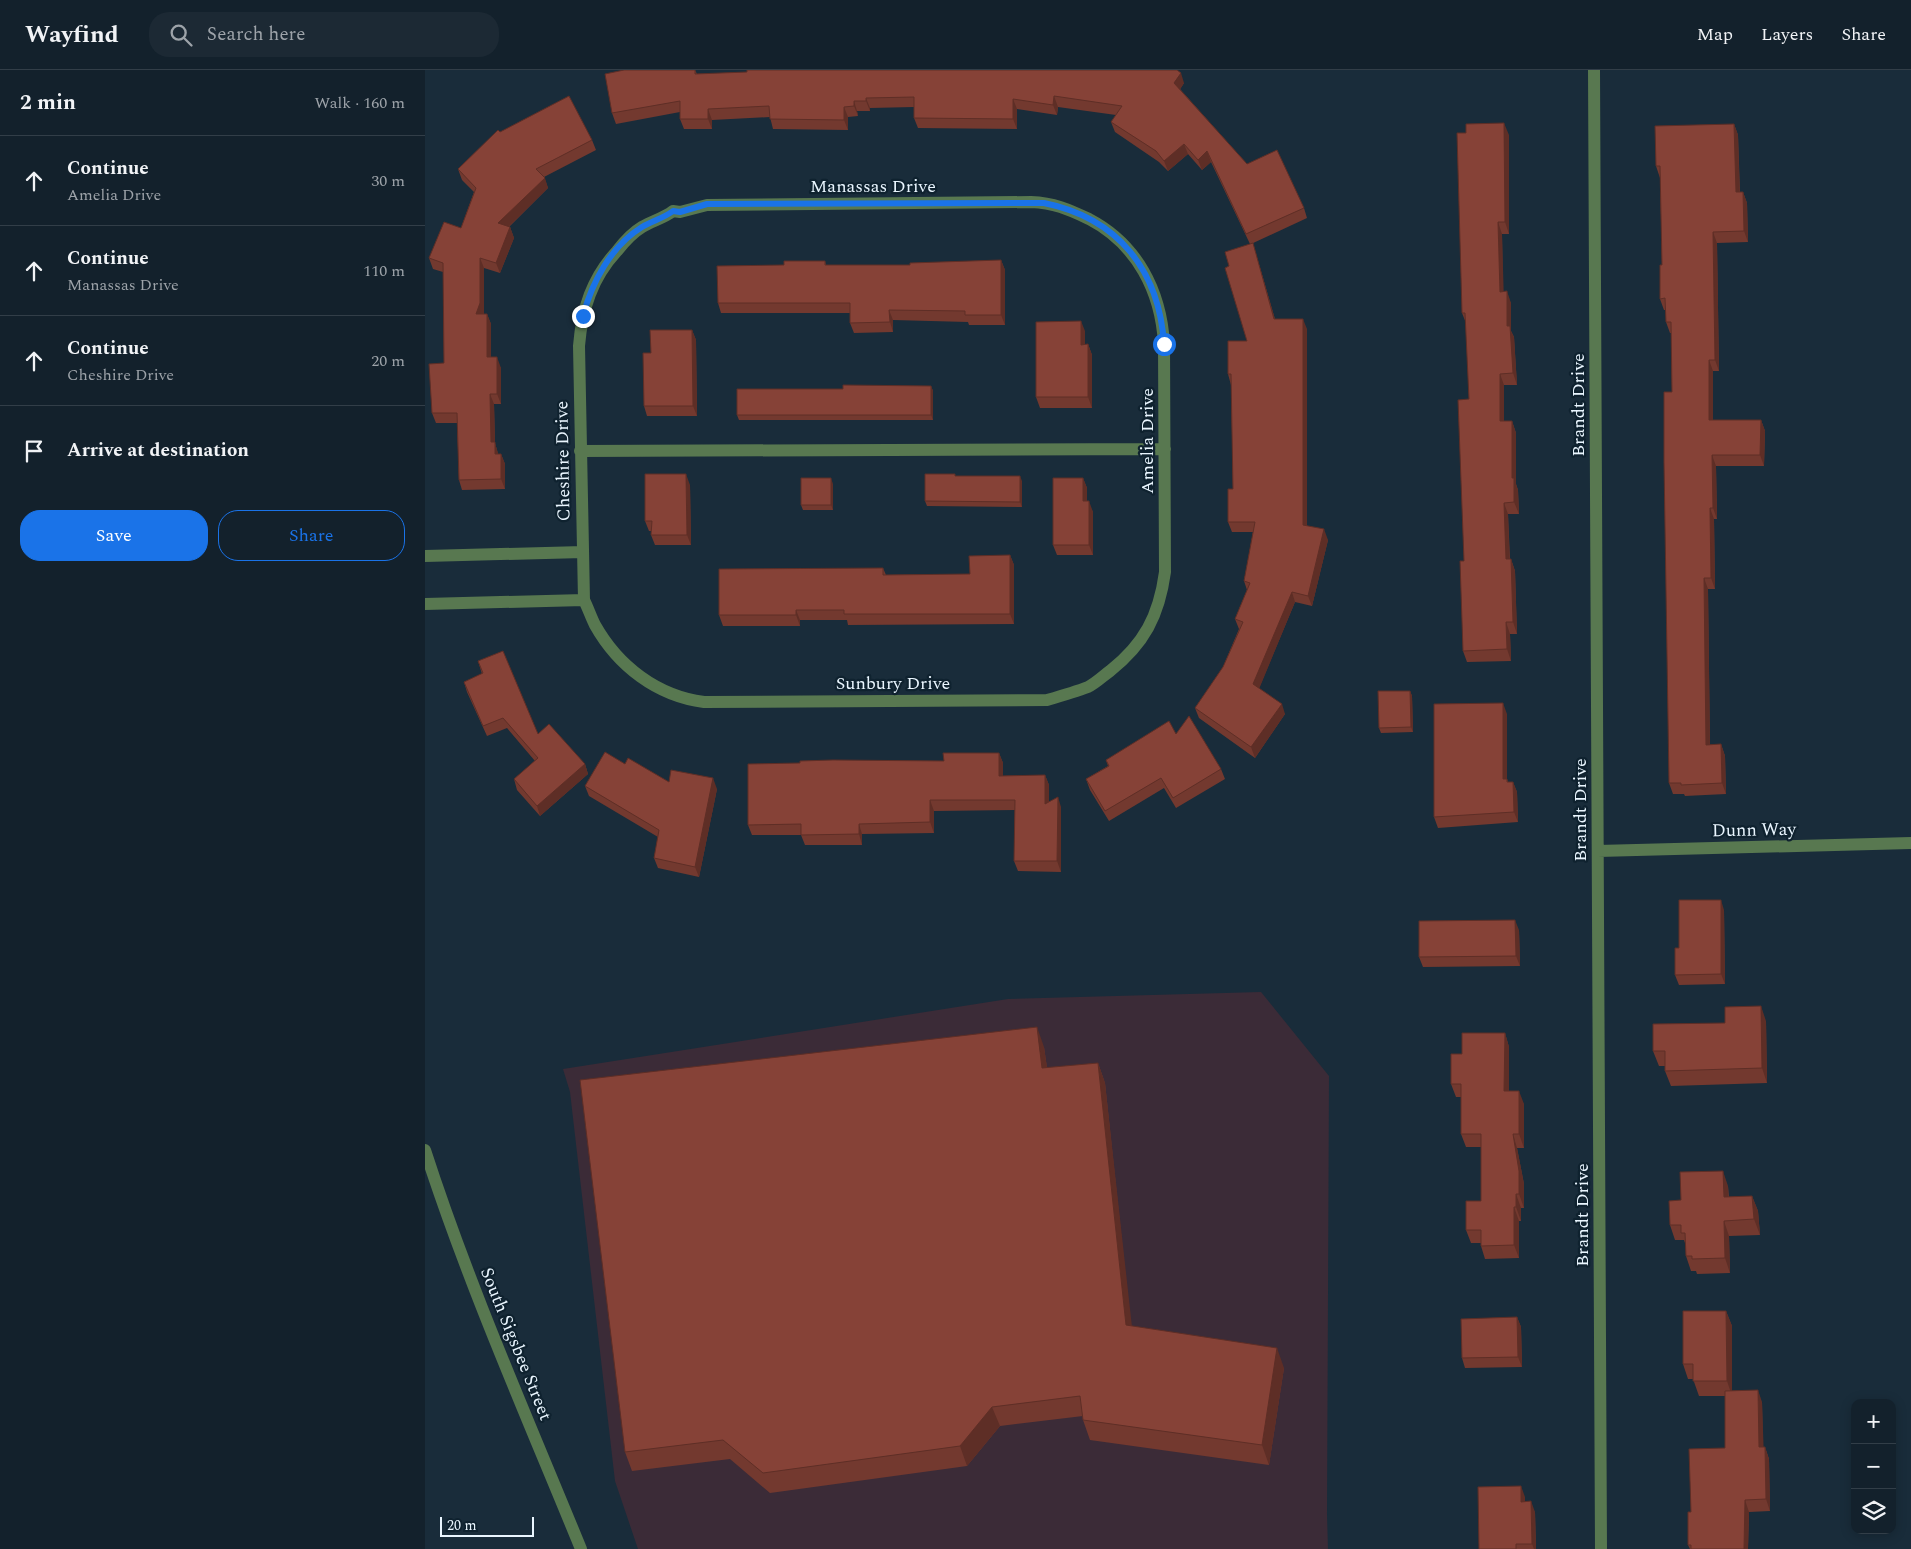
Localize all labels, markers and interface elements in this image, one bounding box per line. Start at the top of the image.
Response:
search box [149,12,499,57]
text: Wayfind [25,17,119,53]
text: Search here [207,20,305,49]
icon: search [167,21,195,49]
text: Map [1697,21,1733,48]
text: Layers [1761,21,1813,48]
text: Share [1841,21,1886,48]
text: 2 min [20,87,76,119]
text: Walk · 160 m [314,91,405,115]
text: Continue [67,154,149,183]
icon: ahead [20,167,48,195]
text: 30 m [371,169,405,193]
street label: Manassas Drive [810,173,936,200]
text: Amelia Drive [67,183,161,207]
text: Continue [67,244,149,273]
icon: ahead [20,257,48,285]
text: 110 m [363,259,405,283]
text: Manassas Drive [67,273,179,297]
route end [572,305,595,328]
route start [1153,333,1176,356]
text: Continue [67,334,149,363]
icon: ahead [20,347,48,375]
text: 20 m [371,349,405,373]
street label: Brandt Drive [1565,353,1592,457]
text: Cheshire Drive [67,363,174,387]
street label: Amelia Drive [1134,388,1161,494]
street label: Cheshire Drive [548,401,578,521]
text: Arrive at destination [67,436,249,465]
icon: arrive [20,437,48,465]
button: Save [20,510,208,561]
button: Share [218,510,405,561]
street label: Sunbury Drive [836,670,950,697]
street label: Brandt Drive [1567,758,1594,862]
street label: Dunn Way [1712,816,1798,844]
street label: Brandt Drive [1569,1163,1596,1267]
street label: South Sigsbee Street [473,1263,559,1425]
map controls [1851,1399,1896,1534]
button: + [1851,1399,1896,1444]
button: − [1851,1444,1896,1489]
button: layers [1851,1489,1896,1534]
scale bar [440,1514,534,1537]
text: 20 m [447,1515,477,1536]

